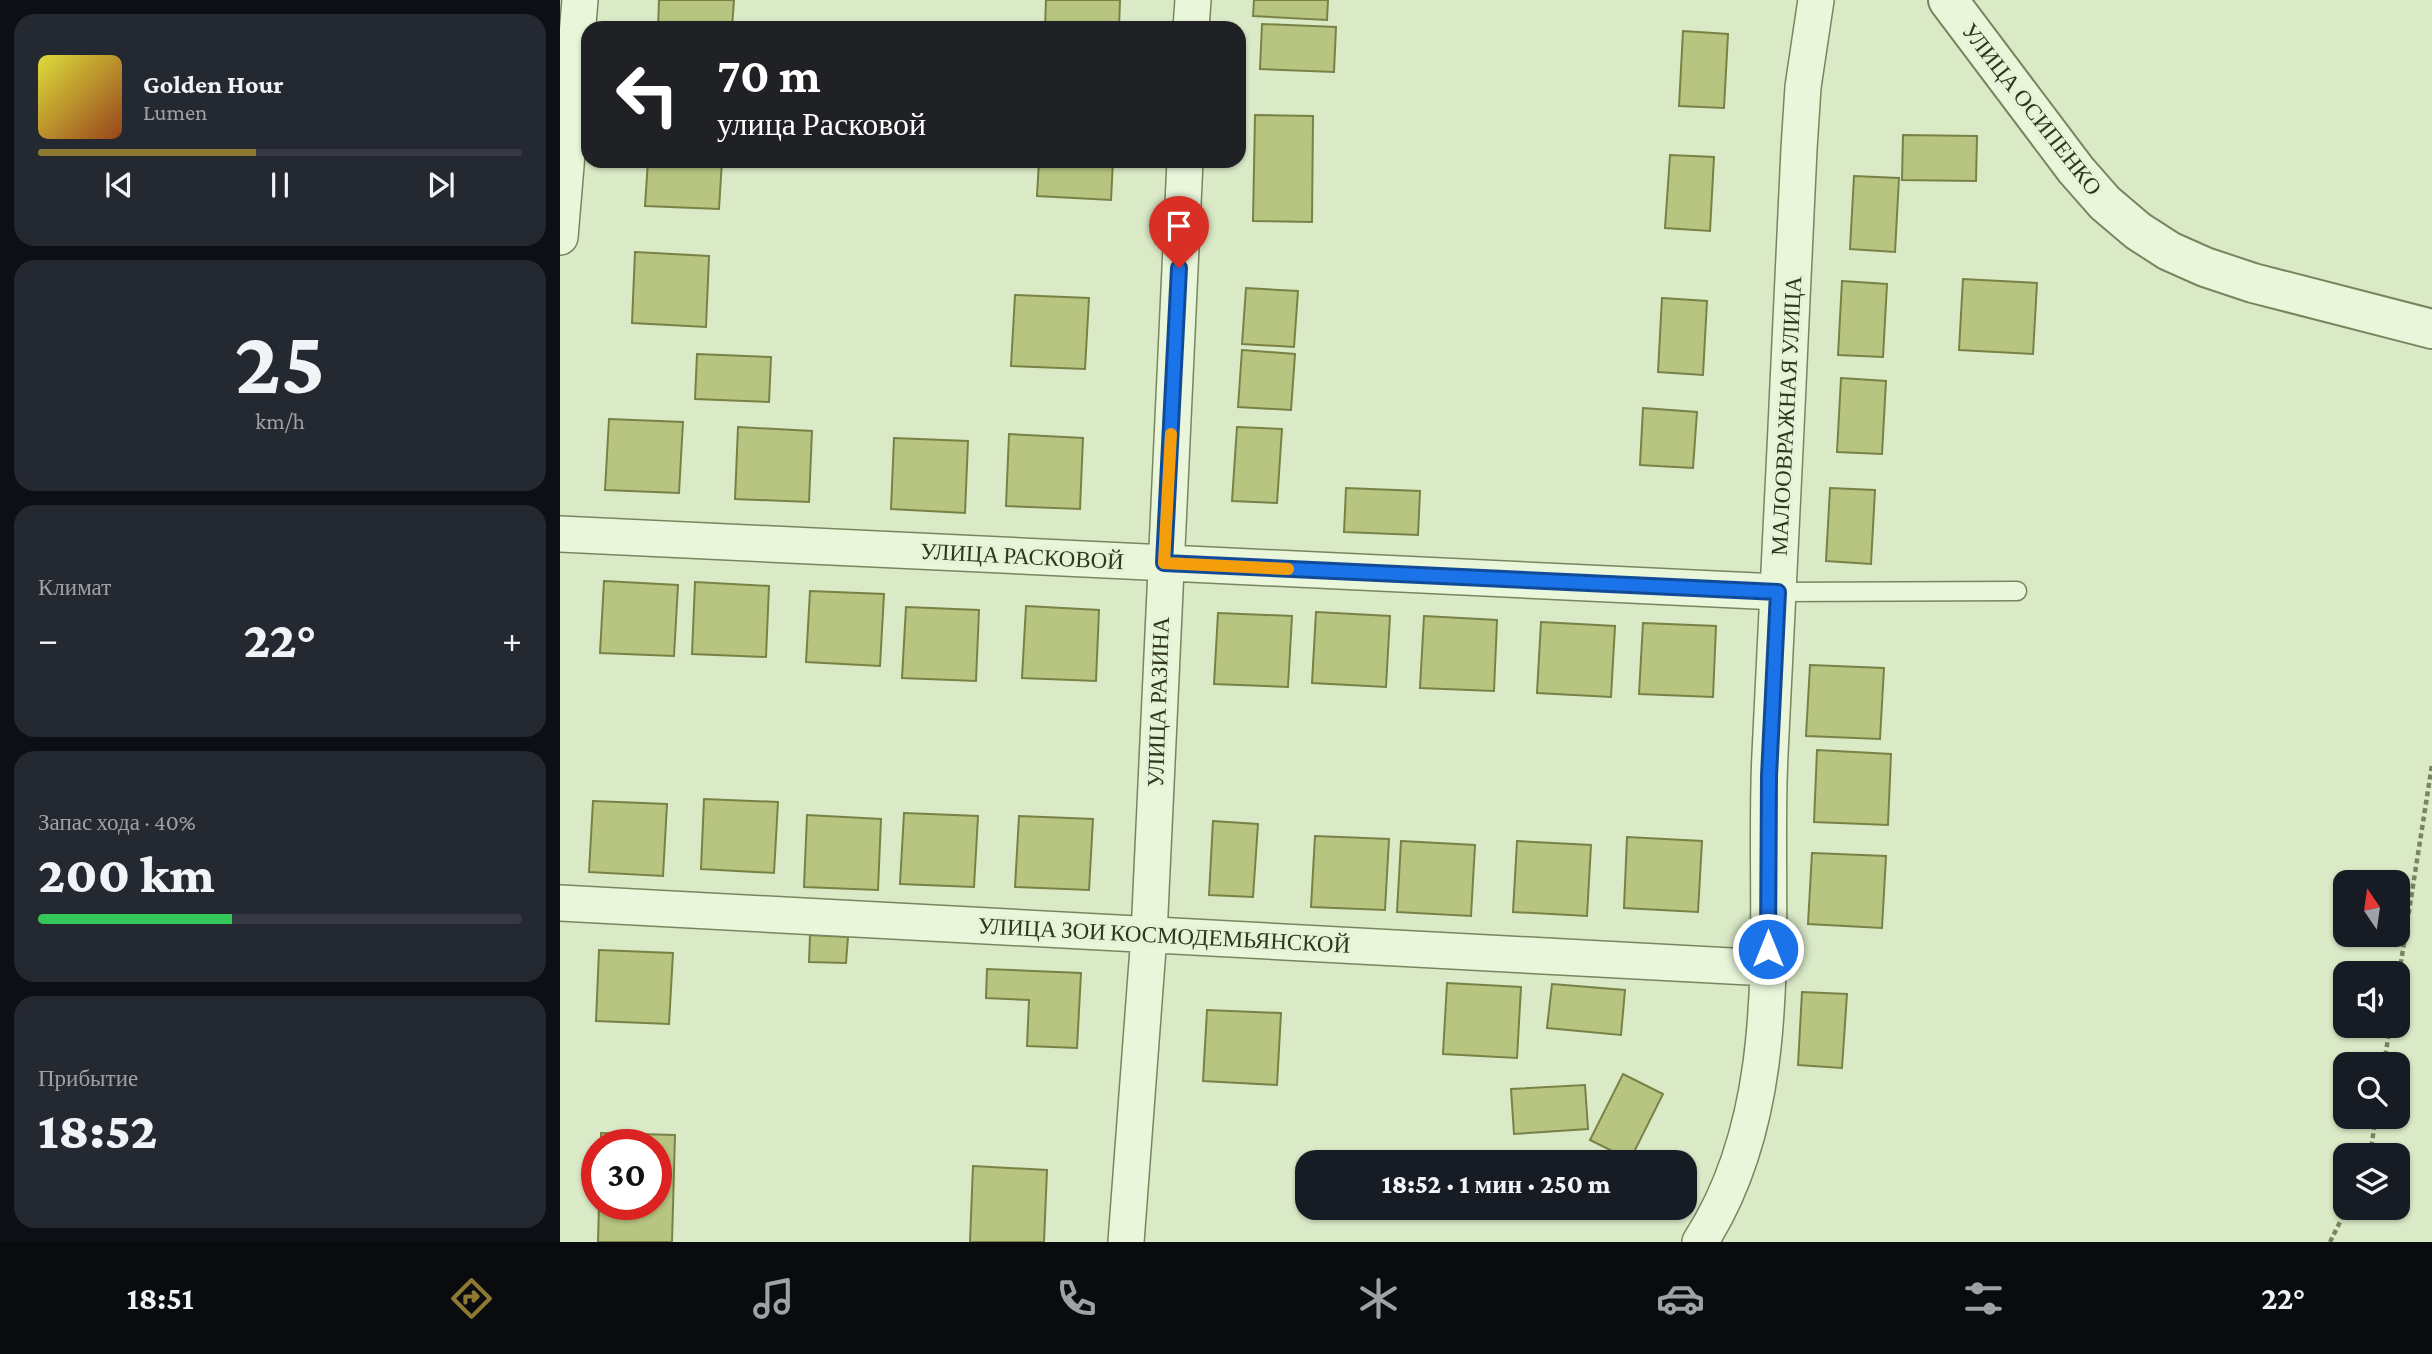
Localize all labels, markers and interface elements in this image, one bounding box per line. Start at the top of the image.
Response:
street label: УЛИЦА ОСИПЕНКО [1957,18,2107,200]
text: 70 m [717,48,821,103]
icon: left [602,49,693,140]
text: Golden Hour [143,70,284,99]
text: Lumen [143,99,207,125]
text: улица Расковой [717,106,926,142]
icon: previous [100,166,138,204]
icon: pause [261,166,299,204]
icon: next [422,166,460,204]
pin [1149,196,1209,268]
icon: arrive [1160,207,1198,245]
street label: МАЛООВРАЖНАЯ УЛИЦА [1766,275,1806,557]
text: 25 [235,311,326,413]
text: km/h [255,408,305,434]
street label: УЛИЦА РАСКОВОЙ [919,538,1125,574]
text: Климат [38,574,111,600]
text: 22° [243,610,317,668]
street label: УЛИЦА РАЗИНА [1142,616,1174,788]
text: − [38,618,58,660]
text: + [502,618,522,660]
text: Запас хода · 40% [38,809,196,835]
text: 200 km [38,845,215,903]
north arrow [2333,870,2410,947]
map controls [2333,870,2410,1220]
street label: УЛИЦА ЗОИ КОСМОДЕМЬЯНСКОЙ [977,912,1351,958]
position arrow [1731,912,1805,986]
button: sound [2333,961,2410,1038]
button: search [2333,1052,2410,1129]
text: Прибытие [38,1065,138,1091]
text: 18:52 [38,1101,157,1159]
speed limit sign: 30 [581,1129,672,1220]
button: layers [2333,1143,2410,1220]
text: 18:52 · 1 мин · 250 m [1381,1170,1611,1199]
icon: directions [447,1274,496,1323]
icon: music [749,1274,798,1323]
icon: phone [1052,1274,1101,1323]
icon: climate [1354,1274,1403,1323]
icon: car [1656,1274,1705,1323]
icon: filters [1959,1274,2008,1323]
text: 18:51 [127,1280,194,1316]
text: 22° [2261,1280,2305,1316]

